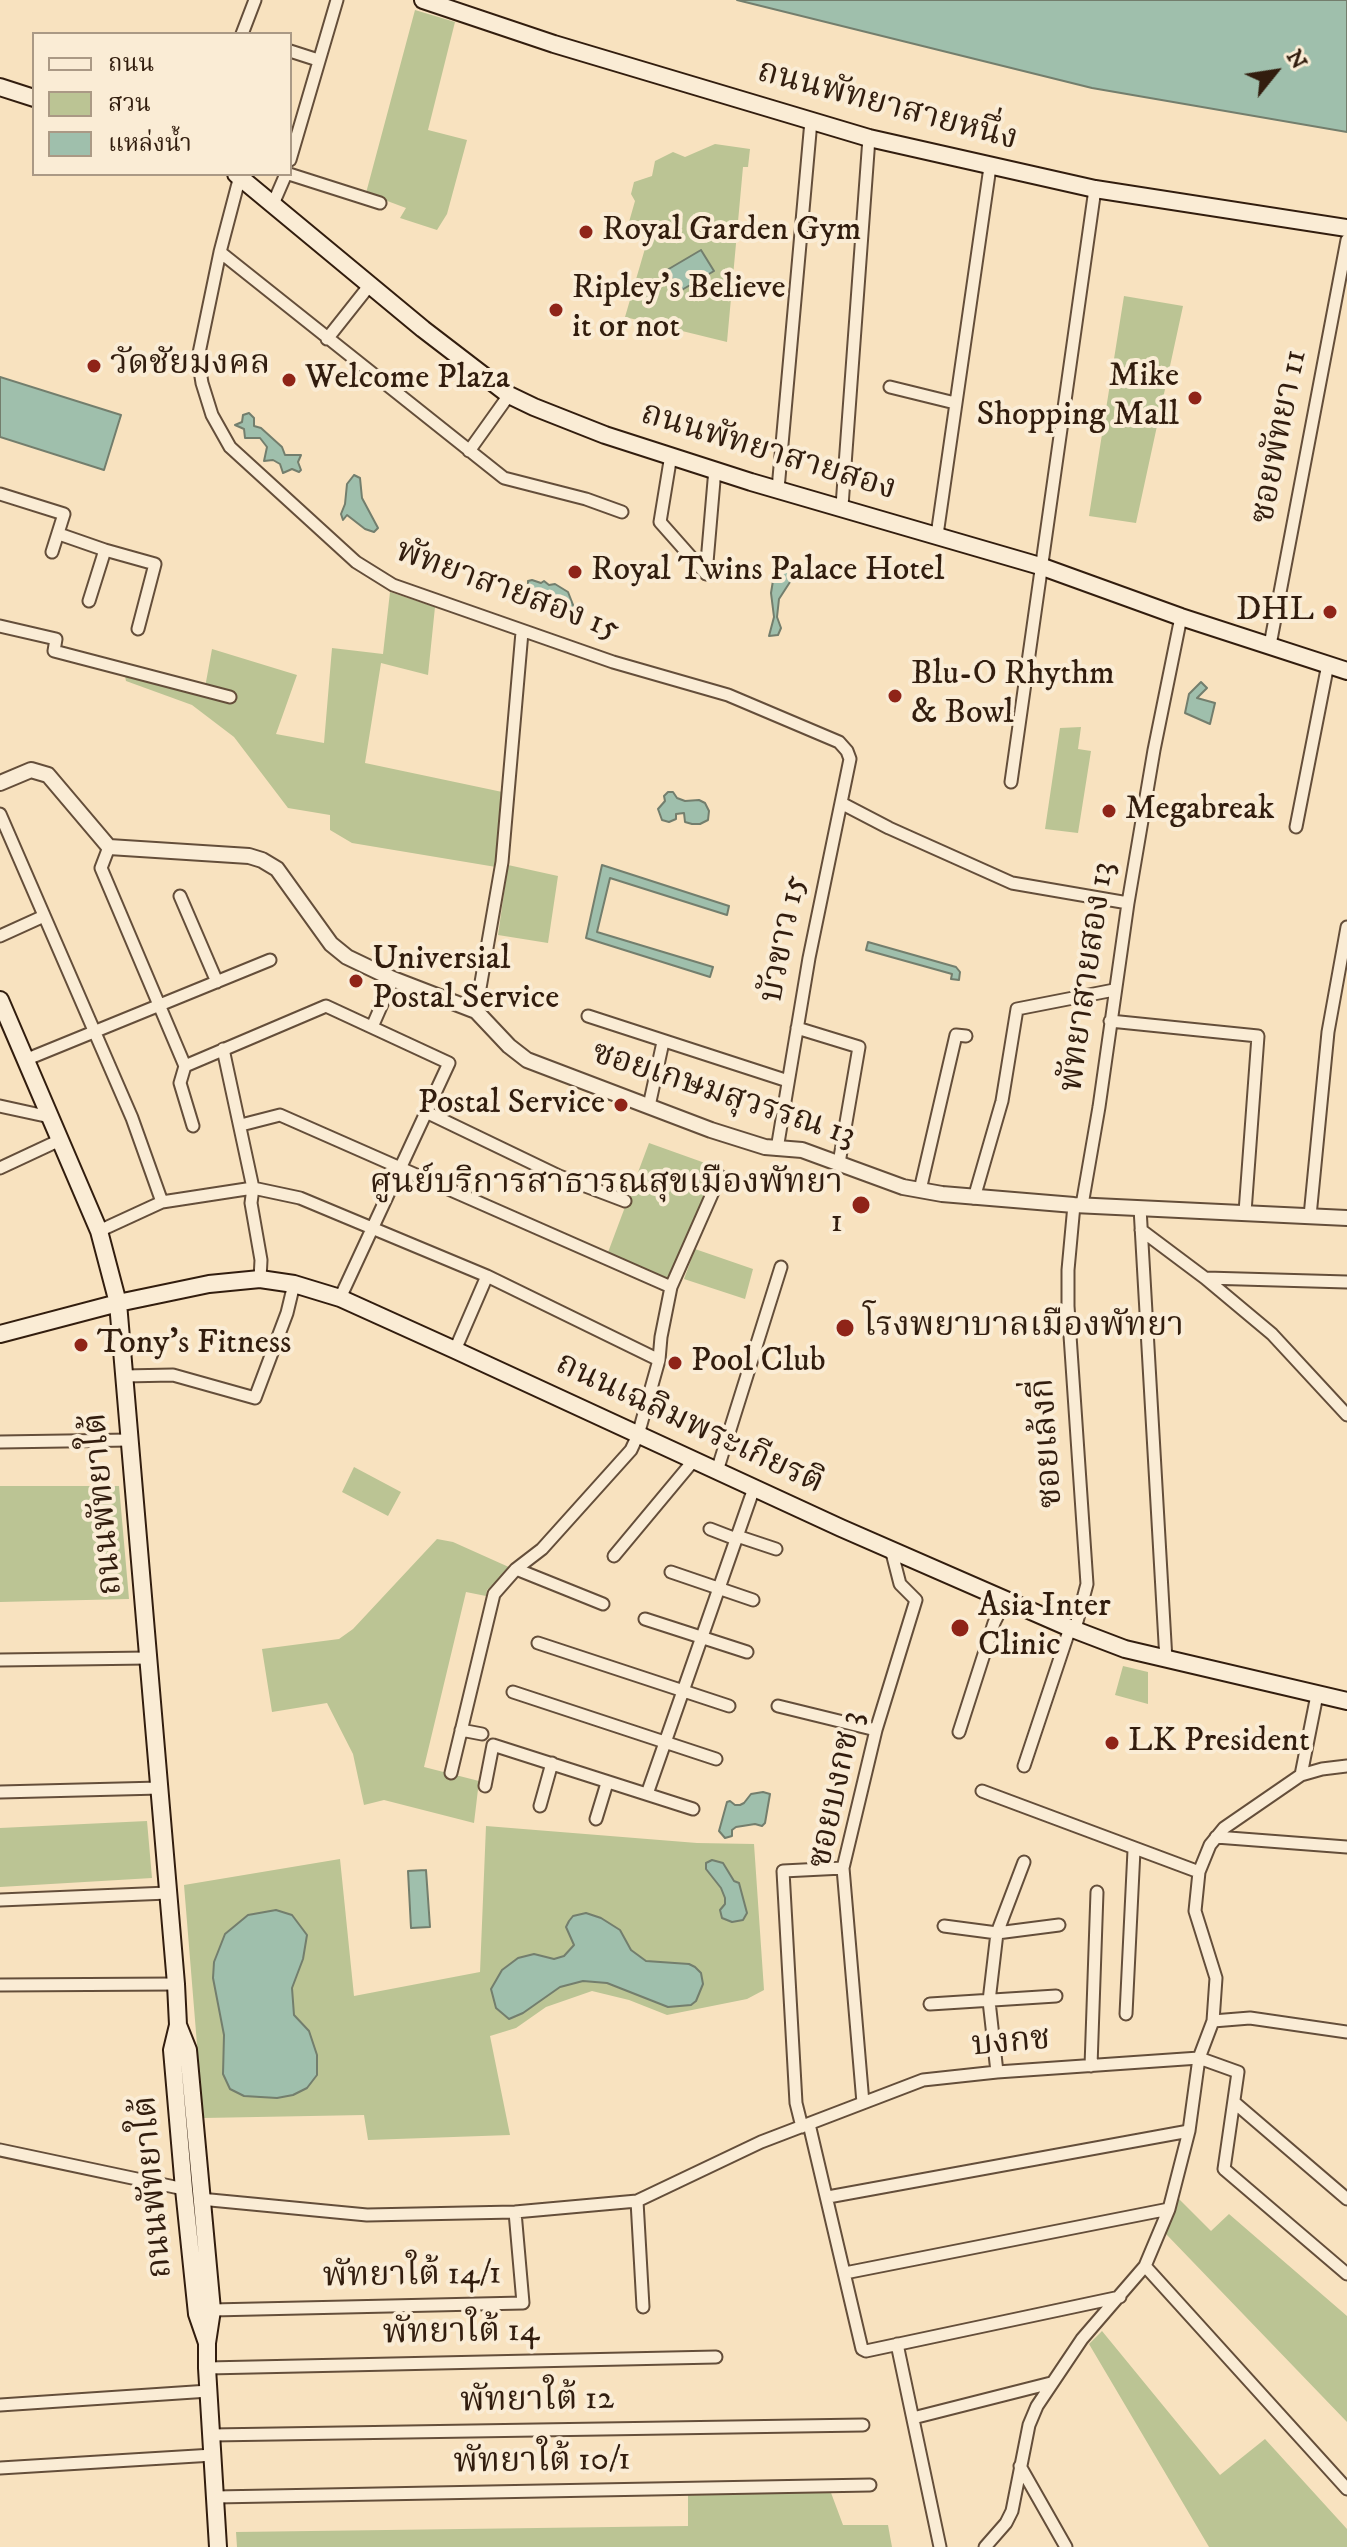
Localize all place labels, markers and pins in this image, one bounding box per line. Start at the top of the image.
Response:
place label: Royal Garden Gym [602,212,861,252]
marker: Royal Garden Gym [577,223,595,241]
place label: Ripley's Believe it or not [572,270,785,350]
marker: Ripley's Believe it or not [547,301,565,319]
place label: วัดชัยมงคล [110,346,270,386]
marker: วัดชัยมงคล [85,357,103,375]
place label: Mike Shopping Mall [976,358,1179,438]
place label: Welcome Plaza [305,360,510,400]
marker: Welcome Plaza [280,371,298,389]
marker: Mike Shopping Mall [1186,389,1204,407]
place label: Royal Twins Palace Hotel [591,552,944,592]
marker: Royal Twins Palace Hotel [566,563,584,581]
place label: DHL [1236,592,1314,632]
marker: DHL [1321,603,1339,621]
place label: Blu-O Rhythm & Bowl [911,656,1115,736]
marker: Blu-O Rhythm & Bowl [886,687,904,705]
place label: Megabreak [1125,791,1274,831]
marker: Megabreak [1100,802,1118,820]
place label: Universial Postal Service [372,941,559,1020]
marker: Universial Postal Service [347,972,365,990]
place label: Postal Service [418,1085,605,1125]
marker: Postal Service [612,1096,630,1114]
place label: ศูนย์บริการสาธารณสุขเมืองพัทยา 1 [369,1165,843,1244]
marker: ศูนย์บริการสาธารณสุขเมืองพัทยา 1 [850,1194,872,1216]
place label: โรงพยาบาลเมืองพัทยา [863,1308,1184,1348]
marker: โรงพยาบาลเมืองพัทยา [834,1317,856,1339]
place label: Tony's Fitness [97,1325,291,1365]
marker: Tony's Fitness [72,1336,90,1354]
place label: Pool Club [691,1343,826,1383]
marker: Pool Club [666,1354,684,1372]
place label: Asia Inter Clinic [978,1588,1111,1668]
marker: Asia Inter Clinic [949,1617,971,1639]
place label: LK President [1128,1723,1310,1763]
marker: LK President [1103,1734,1121,1752]

